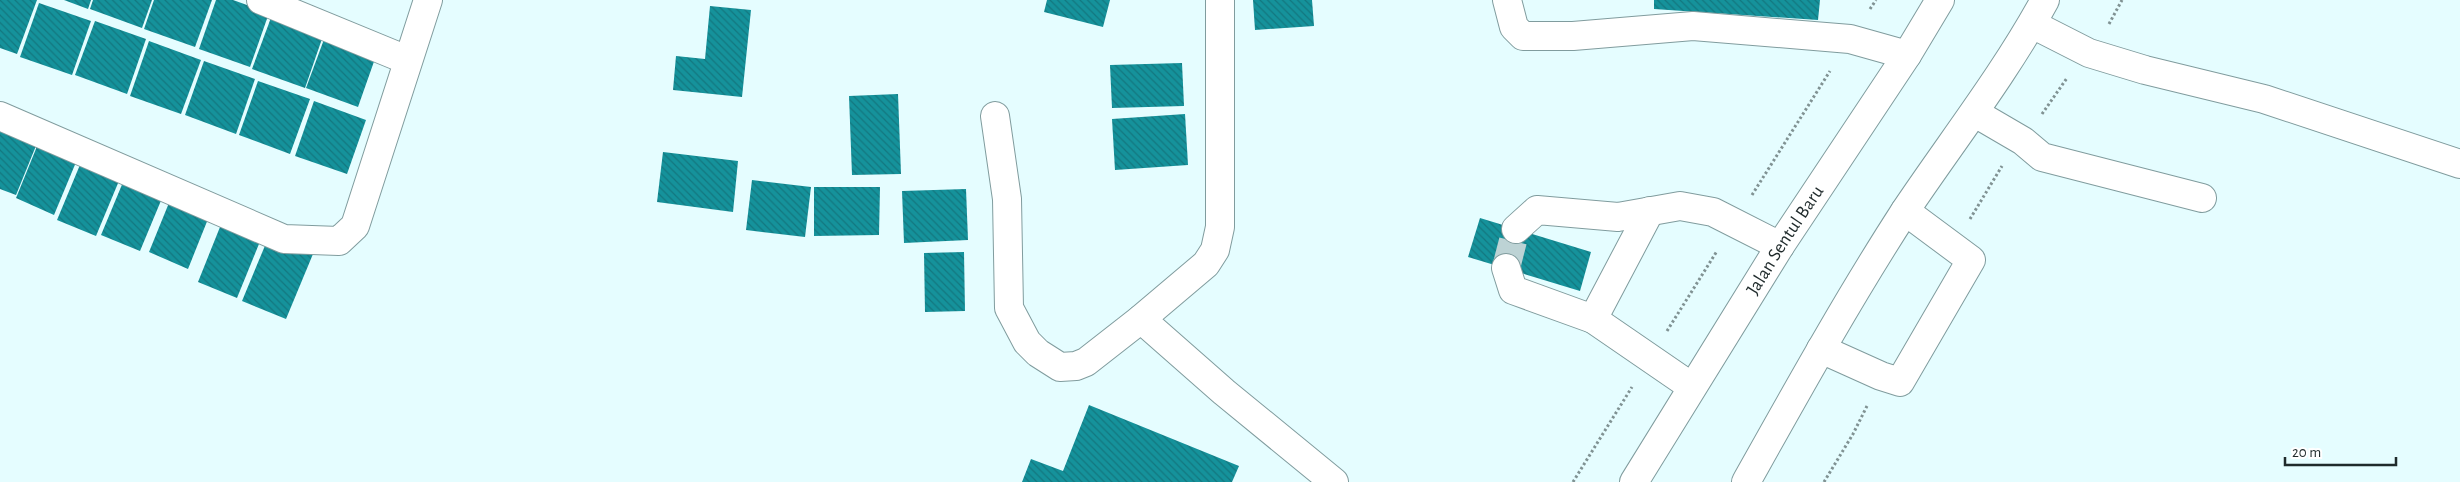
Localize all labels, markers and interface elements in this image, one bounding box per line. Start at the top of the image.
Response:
street label: Jalan Sentul Baru [1743,182,1827,298]
scale bar [2285,434,2396,466]
text: 20 m [2292,445,2321,460]

